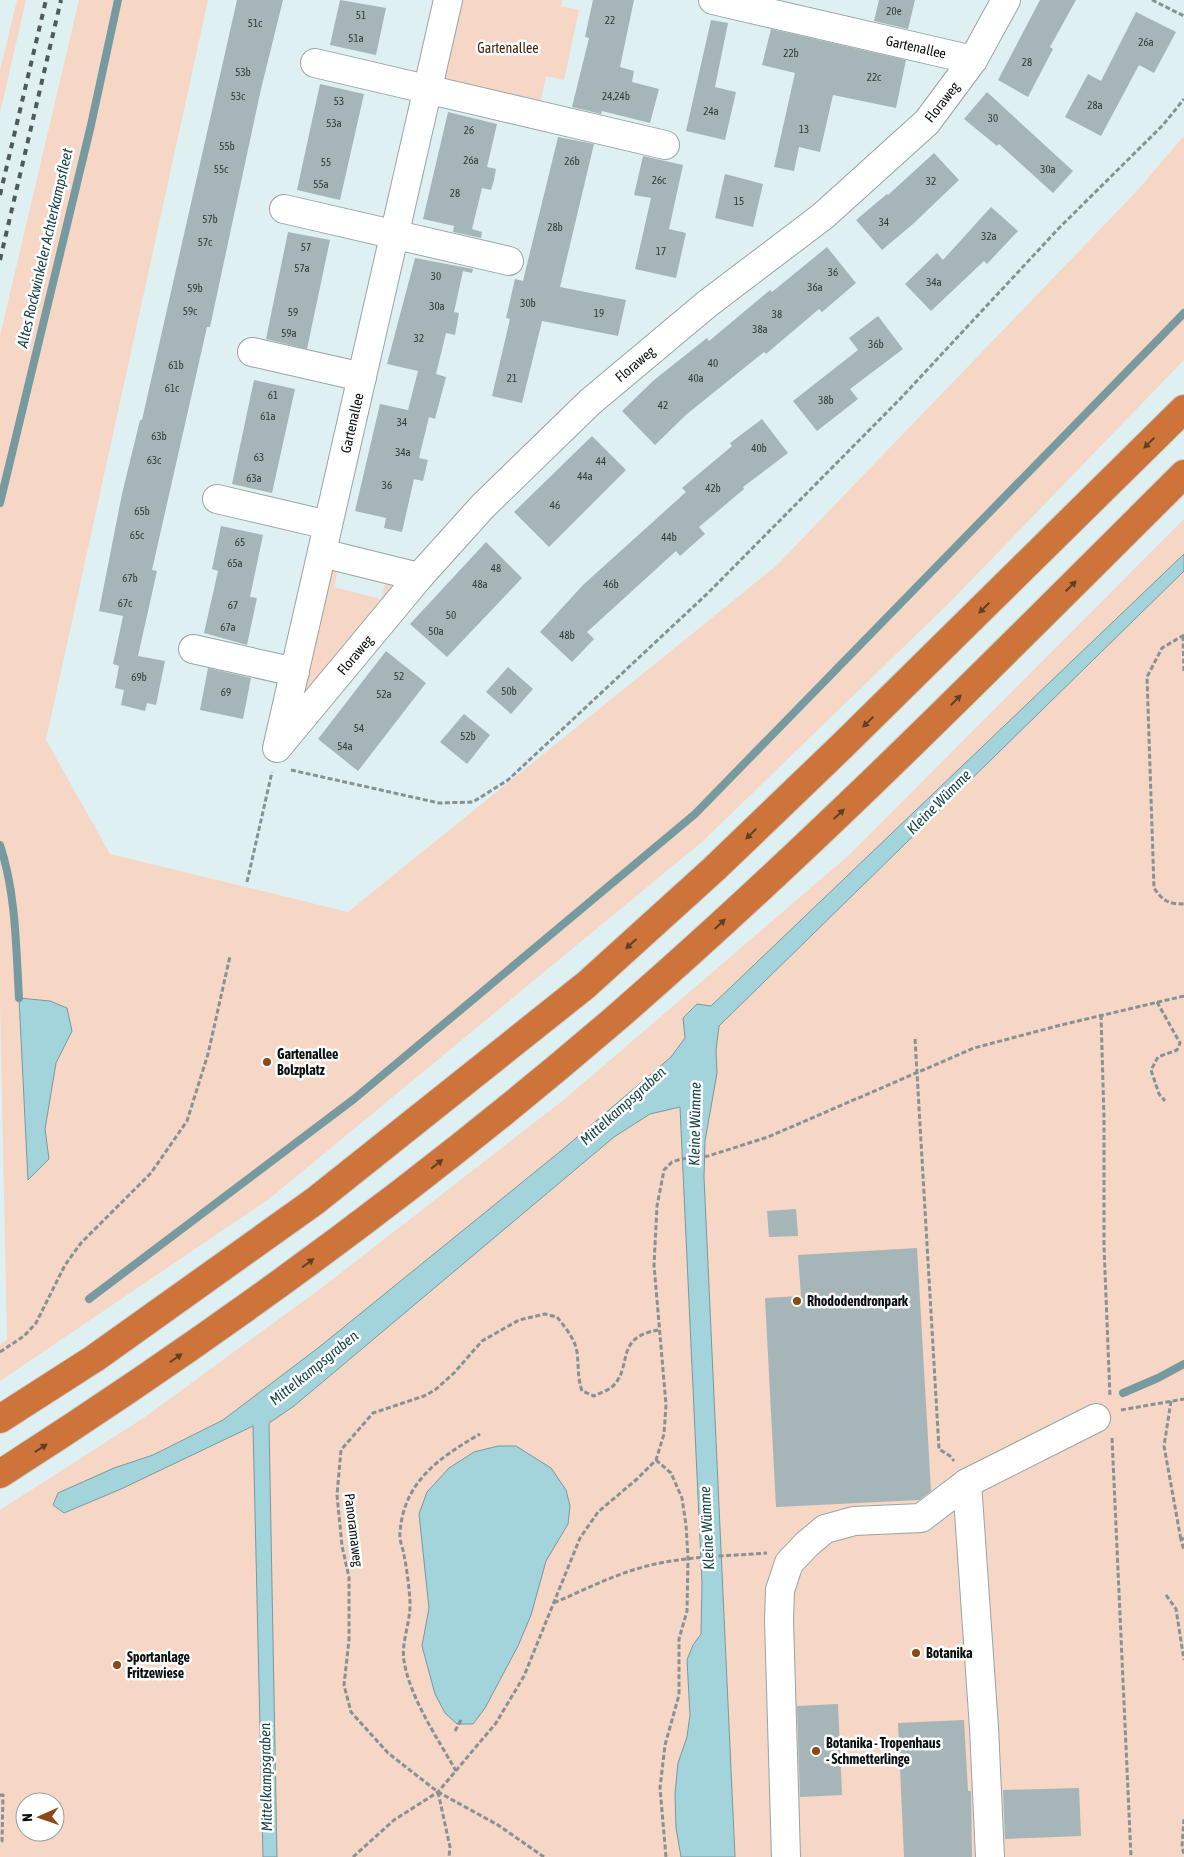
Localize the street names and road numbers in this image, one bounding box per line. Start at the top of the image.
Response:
street label: Gartenallee [884,32,948,62]
street label: Floraweg [921,79,963,125]
street label: Floraweg [612,343,658,385]
street label: Gartenallee [337,391,367,455]
street label: Floraweg [334,632,376,678]
street label: Panoramaweg [342,1492,366,1568]

